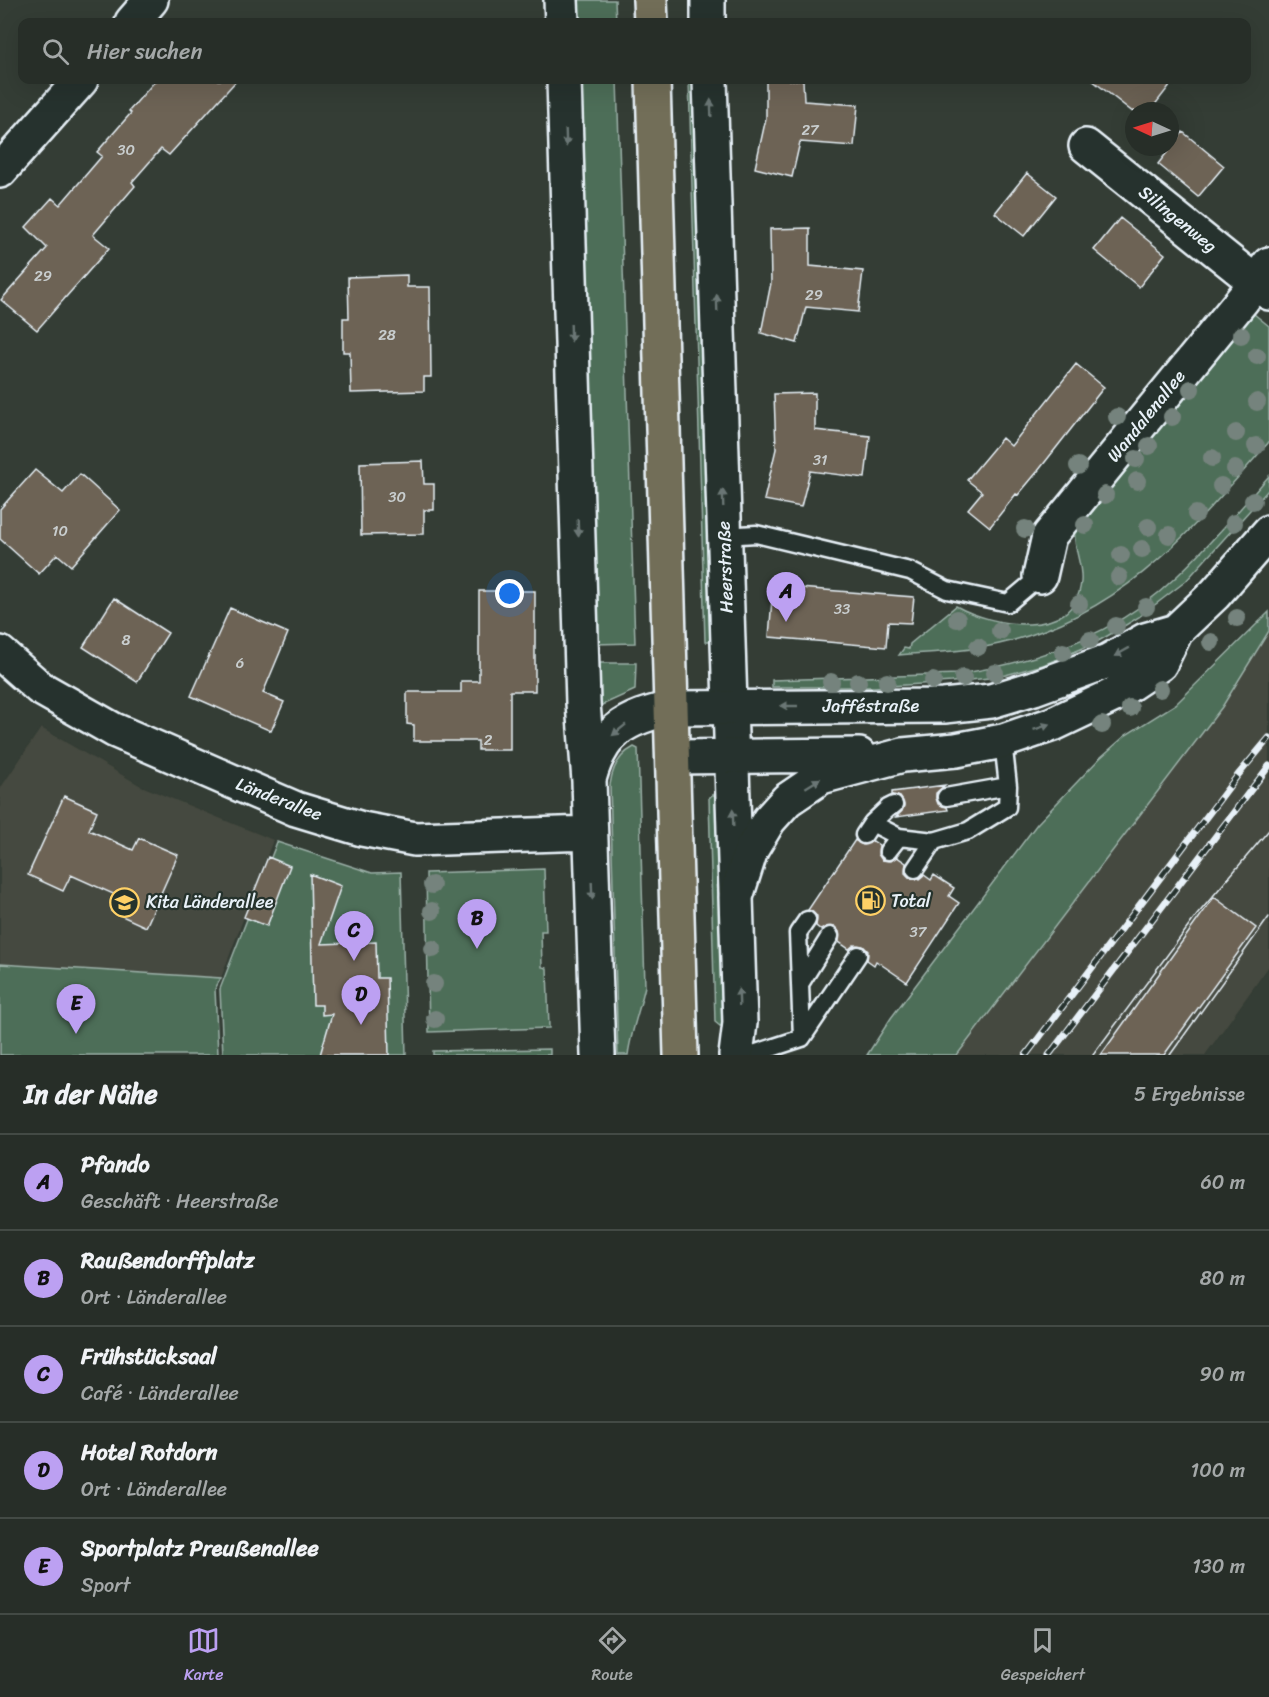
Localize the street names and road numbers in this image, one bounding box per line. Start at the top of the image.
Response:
street label: Silingenweg [1131,177,1225,261]
street label: Wandalenallee [1098,362,1194,470]
street label: Heerstraße [707,520,743,614]
street label: Jafféstraße [822,690,919,722]
street label: Länderallee [231,768,327,830]

